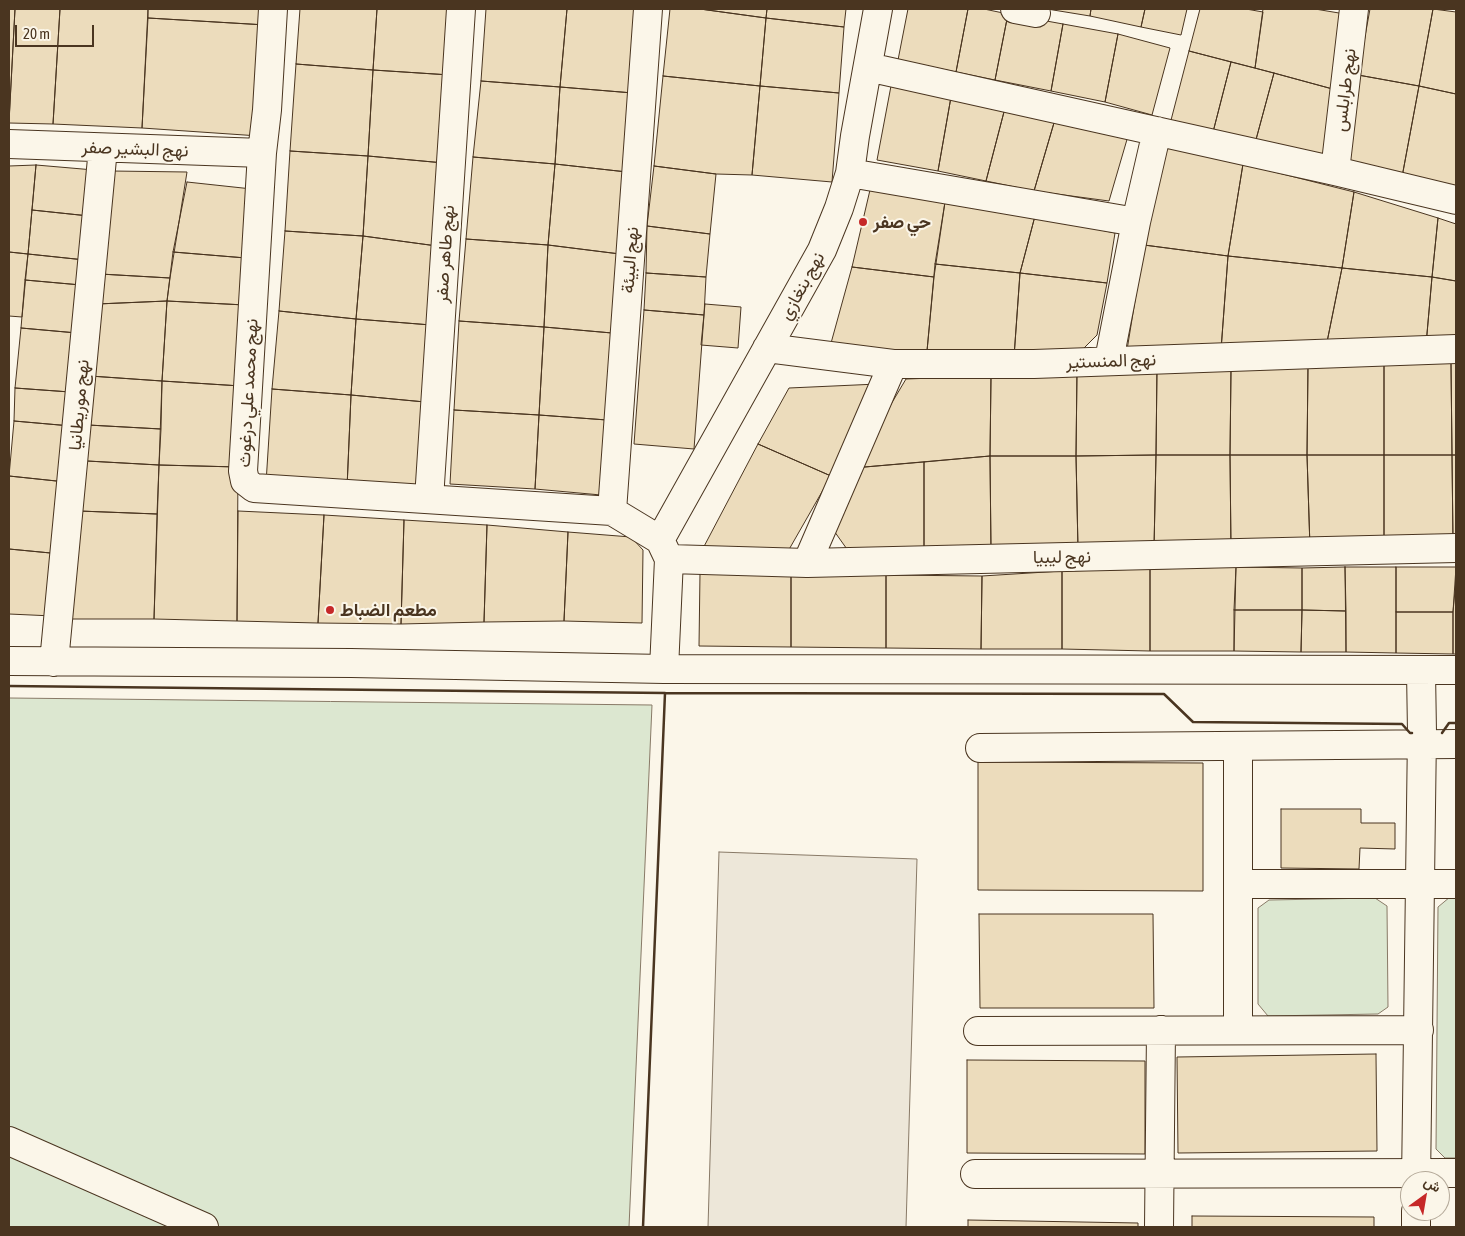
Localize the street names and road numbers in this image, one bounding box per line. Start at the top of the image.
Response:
street label: نهج طرابلس [1329,47,1361,133]
street label: نهج البشير صفر [81,136,189,162]
street label: نهج طاهر صفر [431,204,459,304]
street label: نهج البيئة [617,226,643,294]
street label: نهج بنغازي [775,248,829,324]
street label: نهج محمد علي درغوث [233,318,263,468]
street label: نهج المنستير [1065,349,1157,373]
street label: نهج موريطانيا [64,358,94,452]
street label: نهج ليبيا [1033,546,1091,568]

